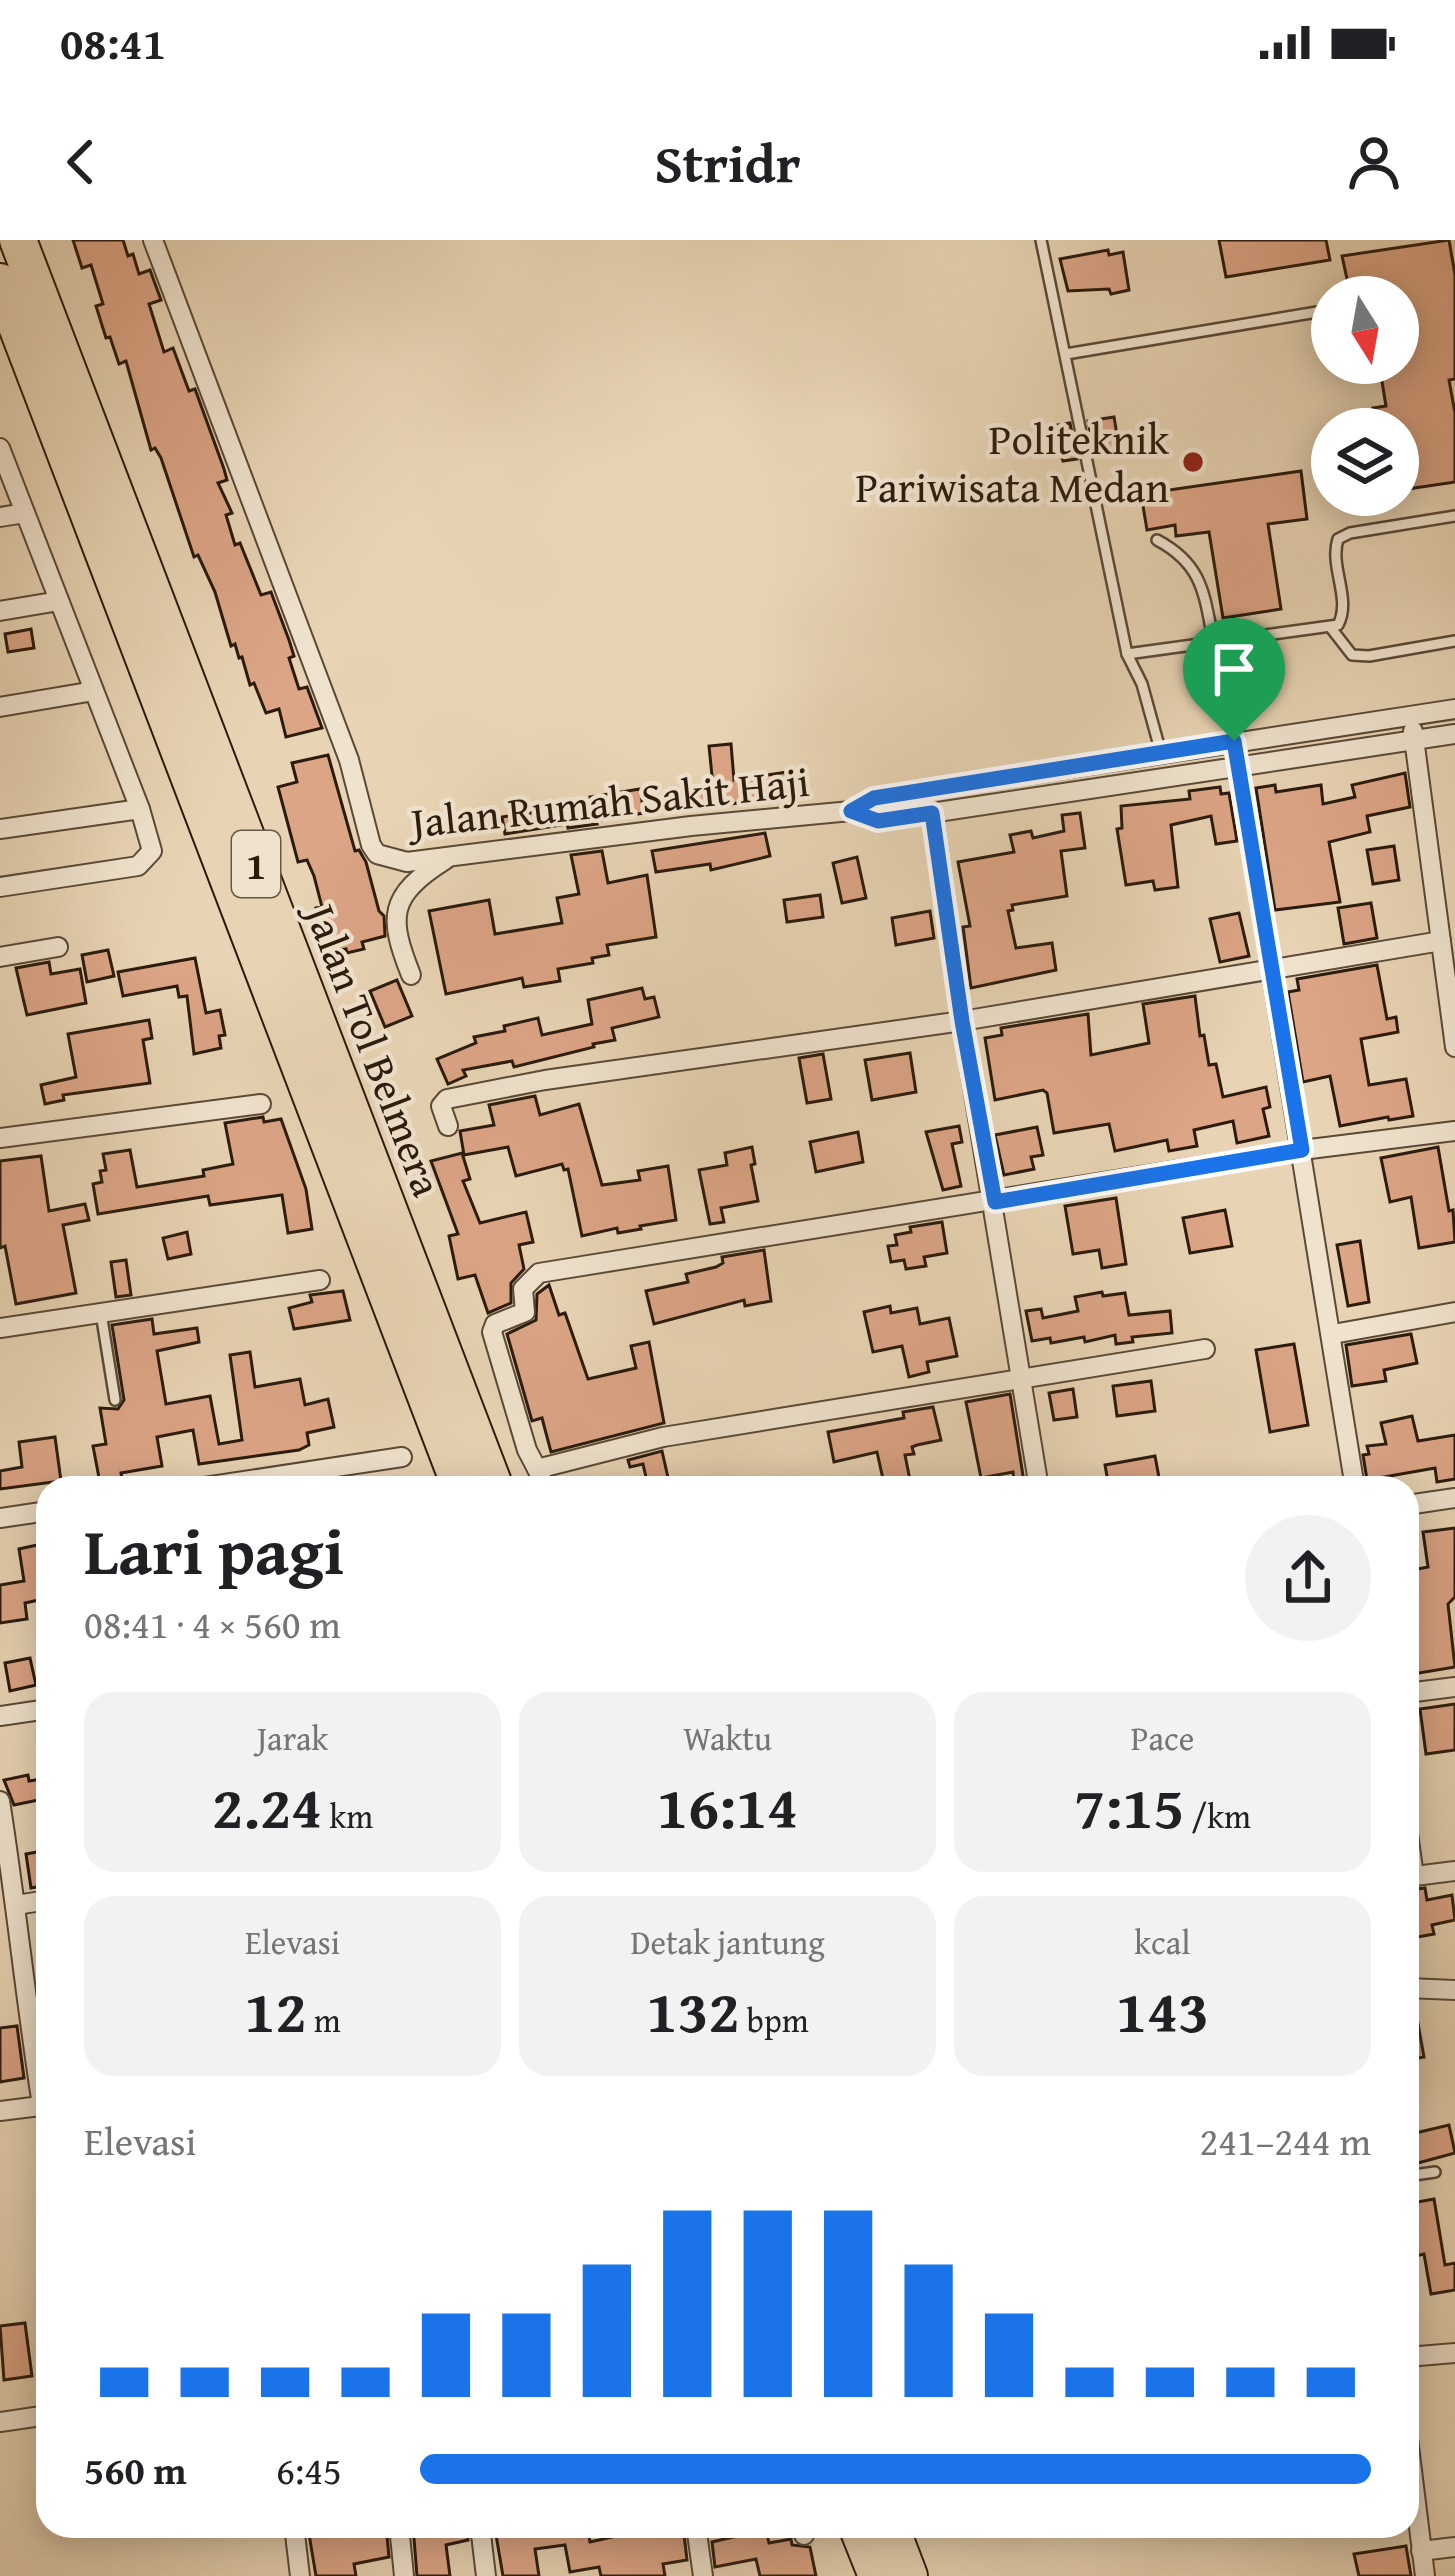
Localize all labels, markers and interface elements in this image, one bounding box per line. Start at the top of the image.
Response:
text: 08:41 [60,10,166,75]
text: Stridr [654,123,801,202]
icon: back [48,129,114,195]
icon: person [1341,129,1407,195]
north arrow [1311,276,1419,384]
map controls [1311,276,1419,516]
place label: Politeknik Pariwisata Medan [855,408,1170,517]
button: layers [1311,408,1419,516]
marker: Politeknik Pariwisata Medan [1180,449,1206,475]
pin [1183,618,1285,741]
icon: arrive [1201,636,1267,702]
street label: Jalan Rumah Sakit Haji [403,750,812,853]
road number: 1 [232,831,280,897]
street label: Jalan Tol Belmera [290,891,459,1205]
text: Lari pagi [84,1501,344,1598]
button: share [1245,1515,1371,1641]
text: 08:41 · 4 × 560 m [84,1595,341,1652]
text: Jarak [257,1714,328,1762]
text: Waktu [683,1714,772,1762]
text: Pace [1131,1714,1194,1762]
text: 2.24 [212,1762,322,1850]
text: 16:14 [657,1762,798,1850]
text: 7:15 [1074,1762,1184,1850]
text: km [322,1792,373,1840]
text: /km [1184,1792,1251,1840]
text: Elevasi [245,1918,340,1966]
text: Detak jantung [630,1918,825,1966]
text: kcal [1134,1918,1191,1966]
text: 12 [244,1966,306,2054]
text: 132 [646,1966,740,2054]
text: 143 [1116,1966,1209,2054]
text: m [306,1996,341,2044]
text: bpm [740,1996,809,2044]
text: Elevasi [84,2112,197,2169]
text: 241–244 m [1199,2112,1371,2169]
text: 560 m [84,2441,187,2498]
text: 6:45 [276,2441,342,2498]

